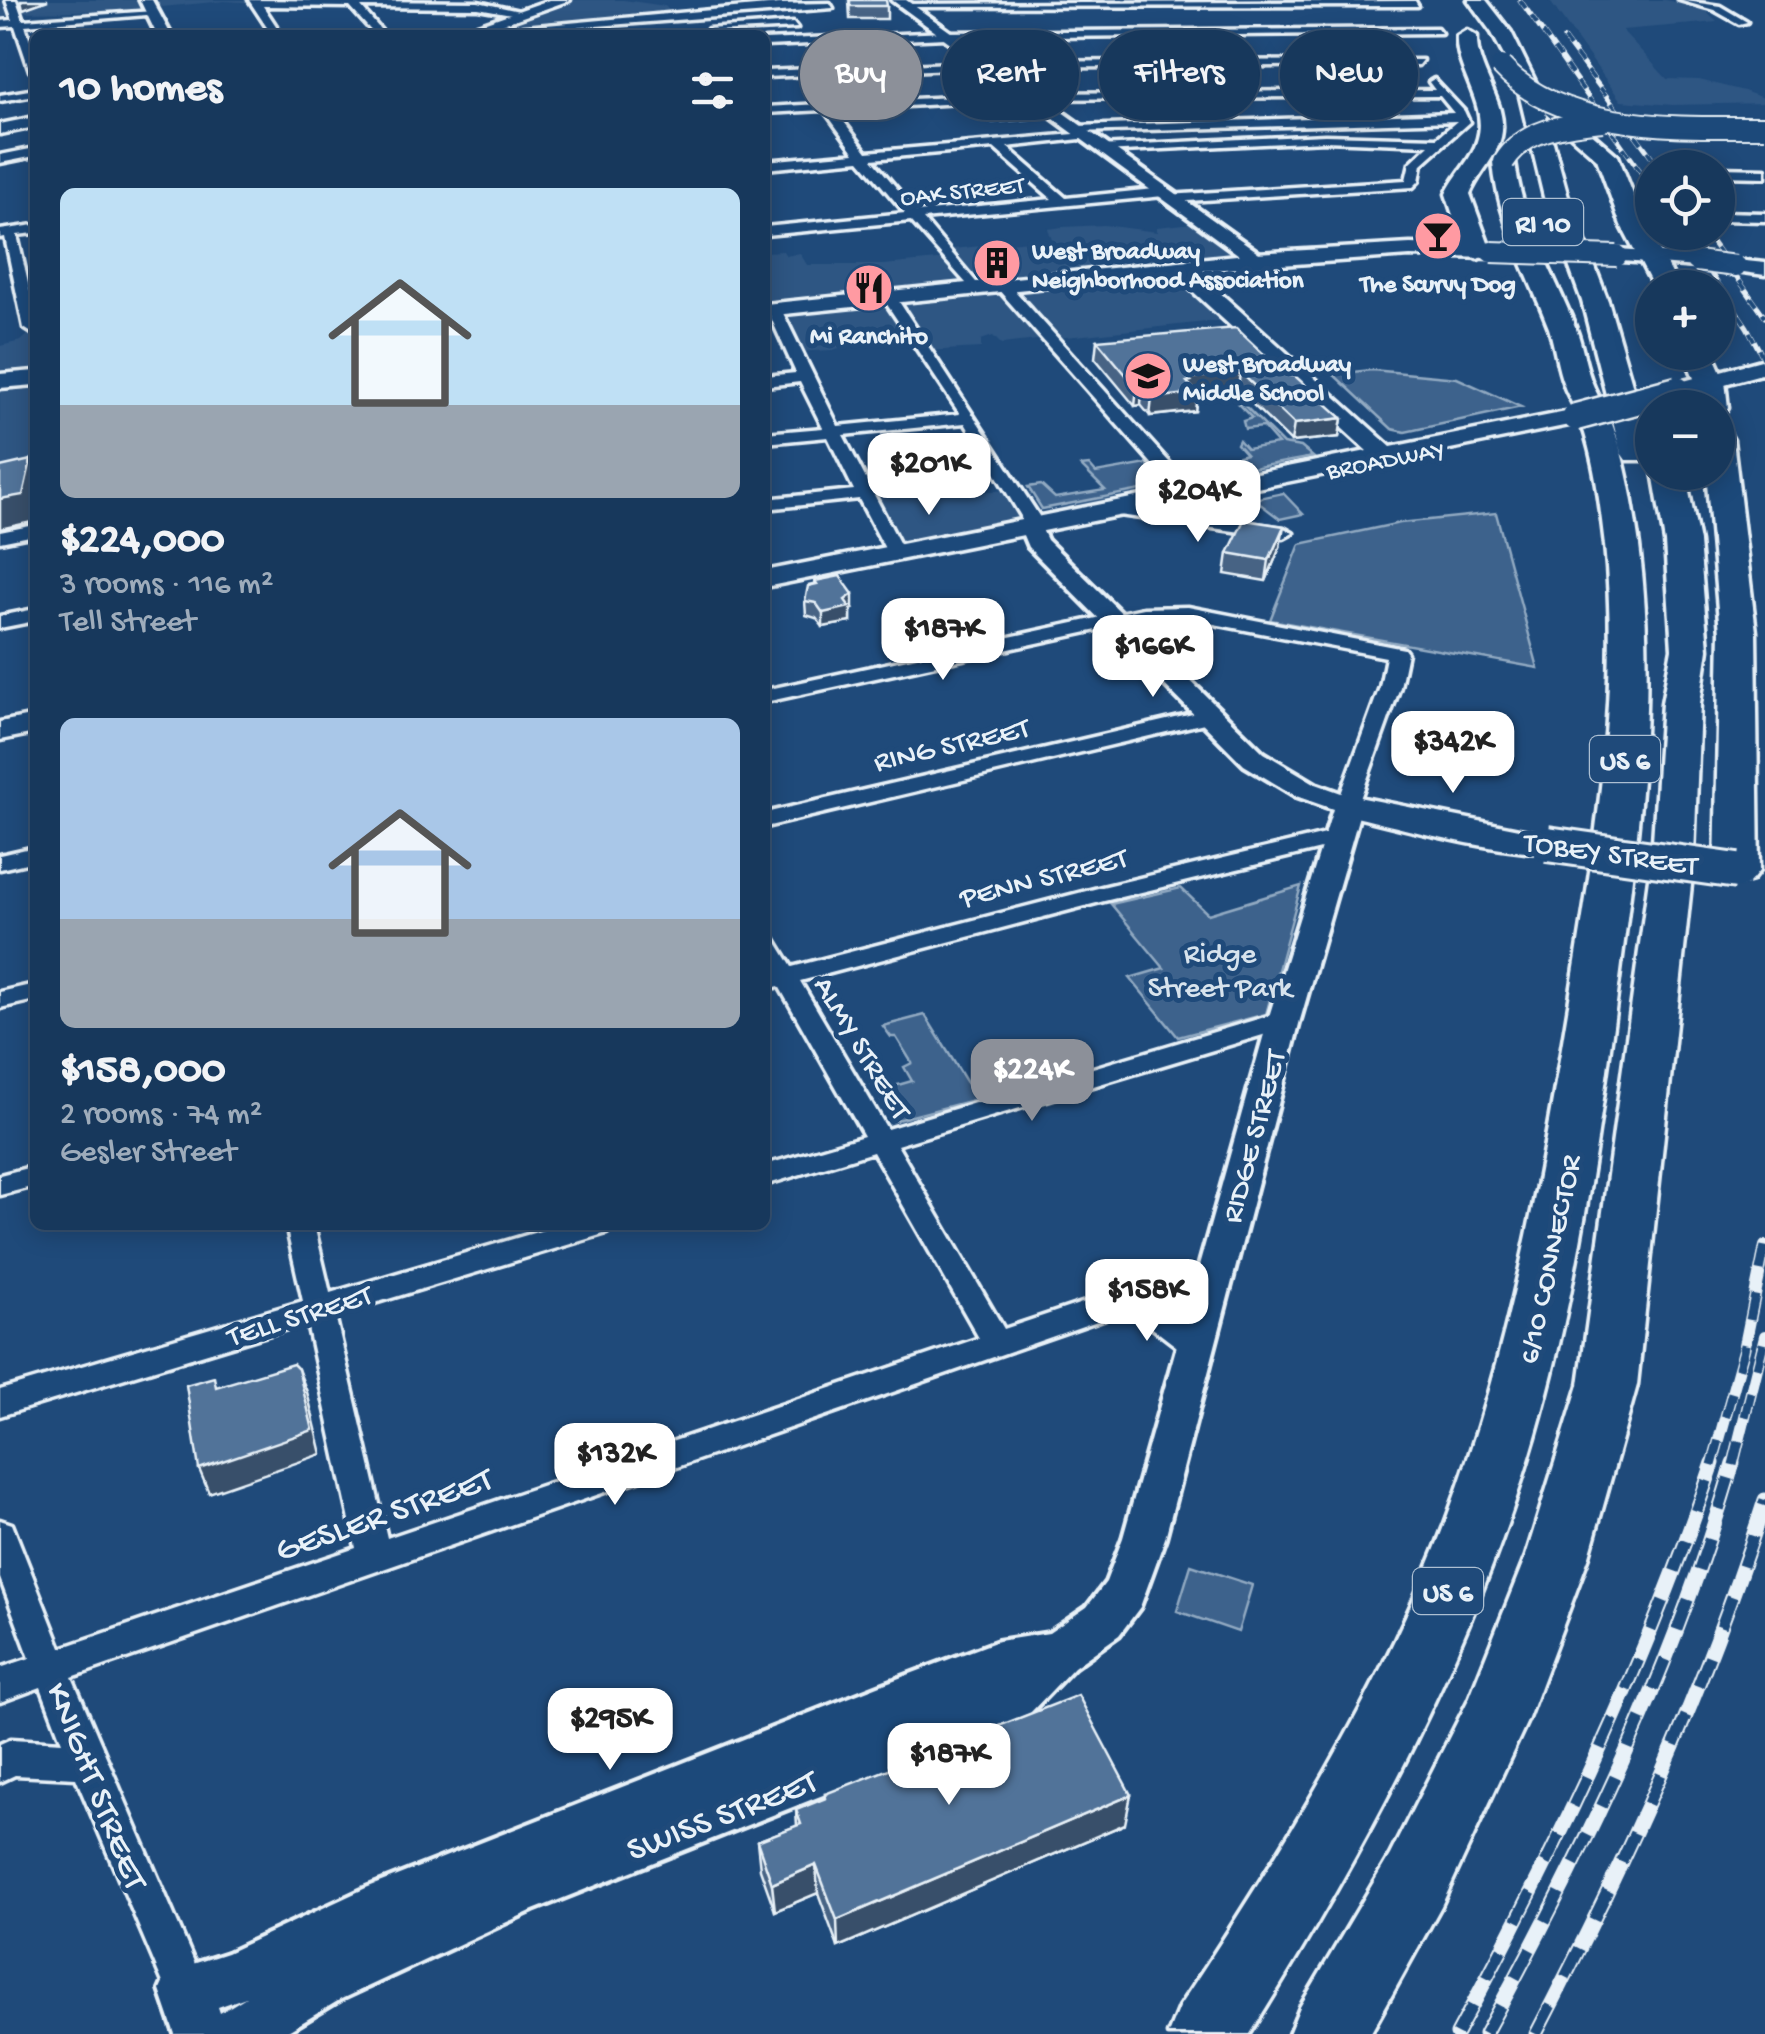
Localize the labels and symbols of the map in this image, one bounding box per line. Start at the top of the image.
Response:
street label: OAK STREET [899,172,1027,214]
road number: RI 10 [1503,199,1583,245]
bar icon: The Scurvy Dog [1412,210,1464,262]
building icon: West Broadway Neighborhood Association [971,237,1023,289]
place label: West Broadway Neighborhood Association [1031,239,1305,297]
restaurant icon: Mi Ranchito [843,262,895,314]
place label: The Scurvy Dog [1358,272,1516,301]
place label: Mi Ranchito [810,324,928,353]
school or university icon: West Broadway Middle School [1122,350,1174,402]
place label: West Broadway Middle School [1182,352,1352,410]
pin: $201K [859,433,999,518]
street label: BROADWAY [1323,437,1447,488]
pin: $204K [1128,460,1268,545]
pin: $187K [873,598,1013,683]
pin: $166K [1083,615,1223,700]
pin: $342K [1383,711,1523,796]
street label: RING STREET [871,712,1035,782]
road number: US 6 [1590,736,1660,782]
street label: TOBEY STREET [1519,827,1701,886]
street label: PENN STREET [956,842,1133,918]
park label: Ridge Street Park [1148,939,1295,1008]
street label: ALMY STREET [804,971,917,1128]
pin: $224K [962,1039,1102,1124]
street label: RIDGE STREET [1216,1046,1297,1227]
street label: 6/10 CONNECTOR [1513,1151,1592,1367]
pin: $158K [1077,1259,1217,1344]
street label: TELL STREET [222,1279,378,1357]
pin: $132K [545,1423,685,1508]
street label: GESLER STREET [271,1460,500,1573]
road number: US 6 [1413,1568,1483,1614]
street label: KNIGHT STREET [34,1678,155,1898]
pin: $295K [540,1688,680,1773]
pin: $187K [879,1723,1019,1808]
street label: SWISS STREET [622,1763,825,1873]

